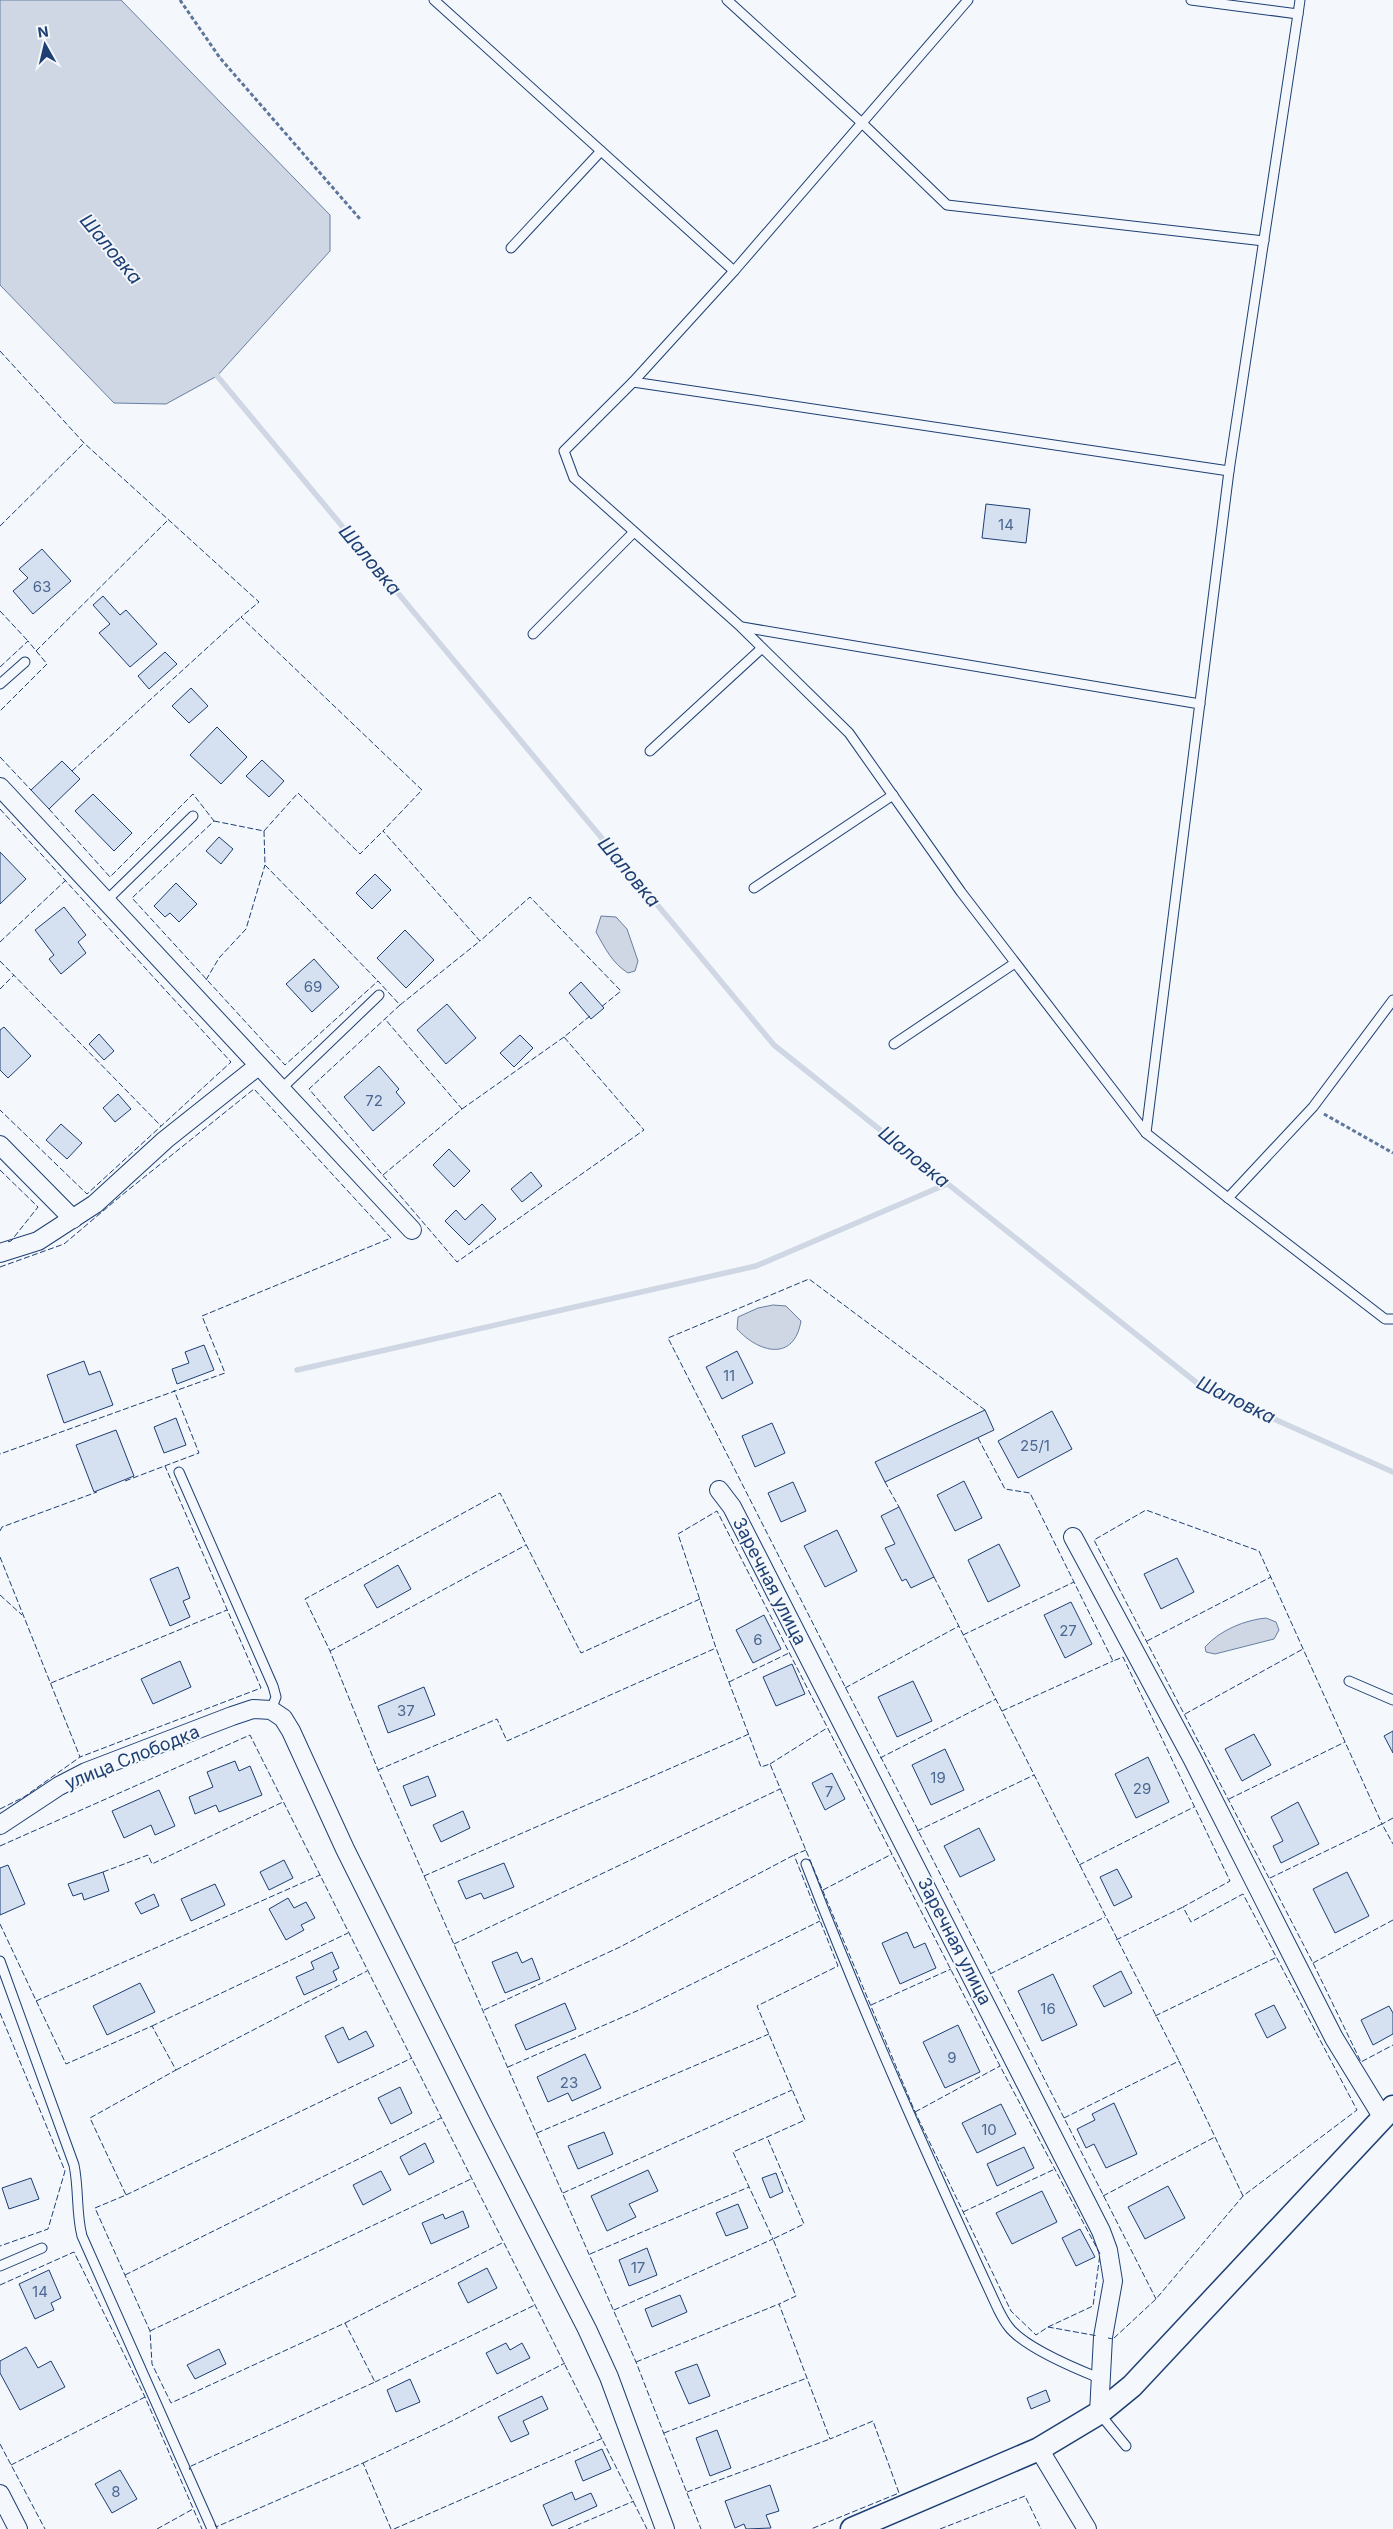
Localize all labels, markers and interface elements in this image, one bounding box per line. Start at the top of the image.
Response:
north arrow [20,20,70,70]
text: N [37,22,50,41]
water label: Шаловка [75,209,147,289]
house number: 14 [998,515,1014,534]
water label: Шаловка [334,520,406,600]
house number: 63 [33,577,51,596]
water label: Шаловка [593,832,665,912]
house number: 69 [304,977,322,996]
house number: 72 [365,1091,383,1110]
water label: Шаловка [874,1121,954,1193]
house number: 11 [723,1366,735,1385]
water label: Шаловка [1193,1371,1280,1429]
house number: 25/1 [1020,1436,1050,1455]
street label: Заречная улица [729,1514,811,1648]
house number: 27 [1059,1621,1077,1640]
house number: 6 [753,1630,763,1649]
house number: 37 [397,1701,415,1720]
street label: улица Слободка [62,1720,202,1794]
house number: 19 [930,1768,946,1787]
house number: 29 [1133,1779,1151,1798]
house number: 7 [825,1782,833,1801]
street label: Заречная улица [914,1874,996,2008]
house number: 16 [1040,1999,1056,2018]
house number: 9 [947,2048,957,2067]
house number: 23 [560,2073,578,2092]
house number: 10 [981,2120,997,2139]
house number: 17 [631,2258,645,2277]
house number: 14 [32,2282,48,2301]
house number: 8 [111,2482,121,2501]

